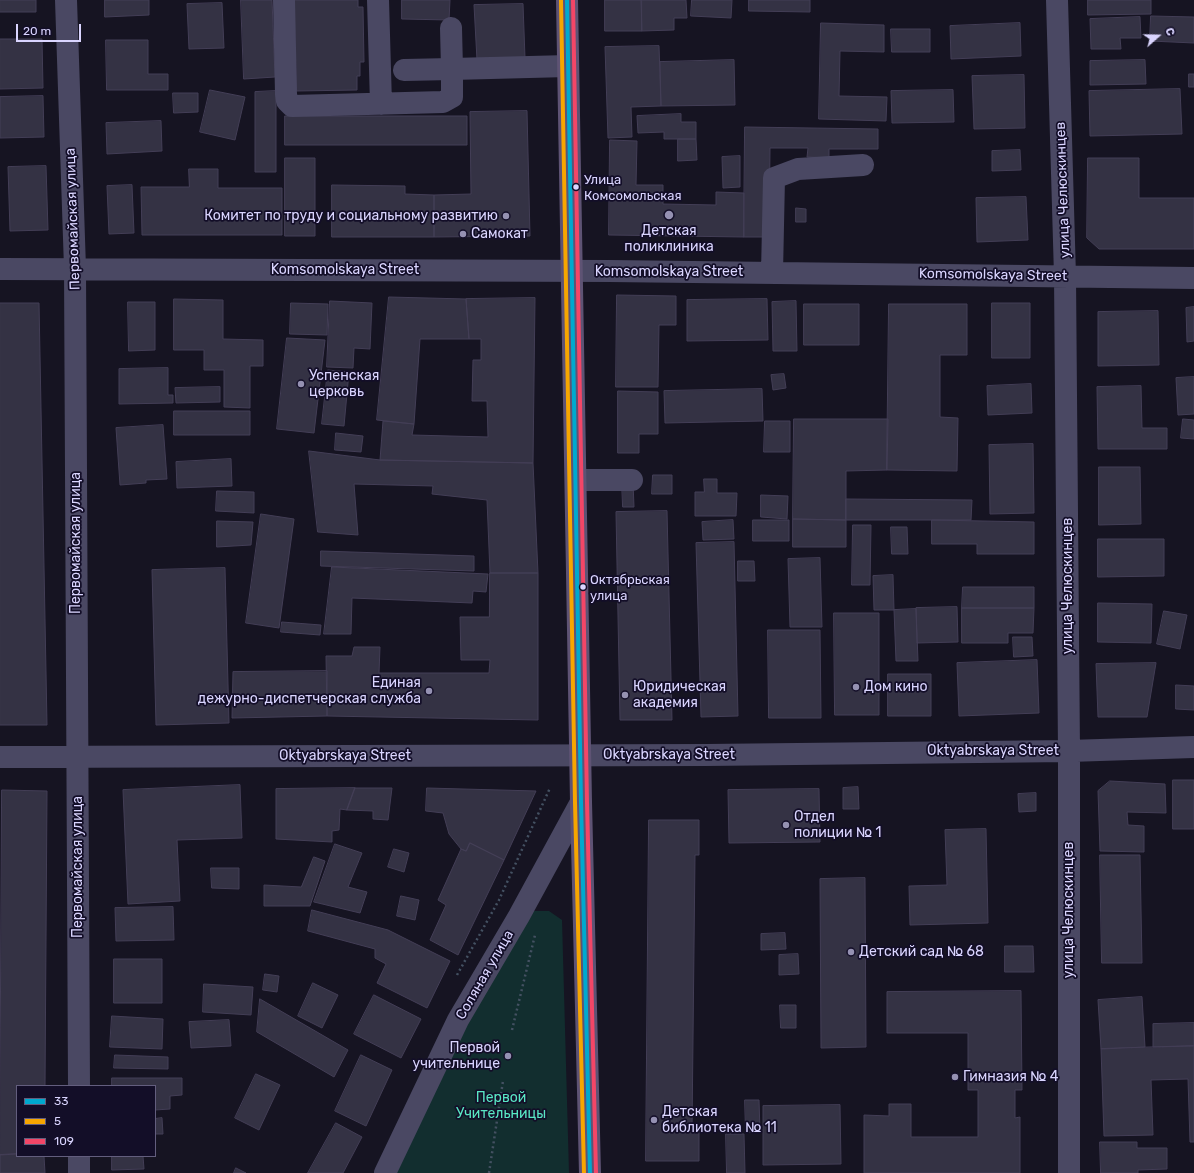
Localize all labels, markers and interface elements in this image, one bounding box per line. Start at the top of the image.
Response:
scale bar [18,16,83,42]
north arrow [1138,16,1178,56]
text: 20 m [23,24,51,38]
text: С [1162,26,1177,38]
street label: улица Челюскинцев [1052,121,1074,259]
street label: Первомайская улица [62,148,84,290]
place label: Улица Комсомольская [584,172,682,203]
marker: Улица Комсомольская [571,182,581,192]
place label: Комитет по труду и социальному развитию [204,208,498,224]
marker: Детская поликлиника [663,209,675,221]
marker: Комитет по труду и социальному развитию [501,211,511,221]
place label: Детская поликлиника [624,223,714,256]
place label: Самокат [471,226,528,242]
marker: Самокат [458,229,468,239]
street label: Komsomolskaya Street [271,262,419,278]
street label: Komsomolskaya Street [595,264,743,280]
street label: Komsomolskaya Street [919,265,1067,285]
place label: Успенская церковь [309,368,379,400]
marker: Успенская церковь [296,379,306,389]
street label: Первомайская улица [68,472,84,614]
street label: улица Челюскинцев [1060,518,1076,654]
place label: Октябрьская улица [590,572,670,603]
marker: Октябрьская улица [578,582,588,592]
place label: Единая дежурно-диспетчерская служба [198,675,421,708]
place label: Юридическая академия [633,679,726,712]
place label: Дом кино [864,679,928,695]
marker: Дом кино [851,682,861,692]
marker: Единая дежурно-диспетчерская служба [424,686,434,696]
marker: Юридическая академия [620,690,630,700]
street label: Oktyabrskaya Street [927,743,1059,759]
street label: Oktyabrskaya Street [603,747,735,763]
street label: Oktyabrskaya Street [279,748,411,764]
street label: Первомайская улица [70,796,86,938]
place label: Отдел полиции № 1 [794,809,882,842]
marker: Отдел полиции № 1 [781,820,791,830]
street label: улица Челюскинцев [1061,842,1077,978]
street label: Соляная улица [453,927,517,1023]
place label: Детский сад № 68 [859,944,984,960]
marker: Детский сад № 68 [846,947,856,957]
place label: Первой учительнице [412,1040,500,1072]
marker: Первой учительнице [503,1051,513,1061]
place label: Гимназия № 4 [963,1069,1059,1085]
marker: Гимназия № 4 [950,1072,960,1082]
legend [16,1085,156,1157]
park label: Первой Учительницы [456,1090,546,1122]
text: 33 [54,1094,68,1108]
place label: Детская библиотека № 11 [662,1104,777,1136]
text: 5 [54,1114,61,1128]
marker: Детская библиотека № 11 [649,1115,659,1125]
text: 109 [54,1134,74,1148]

